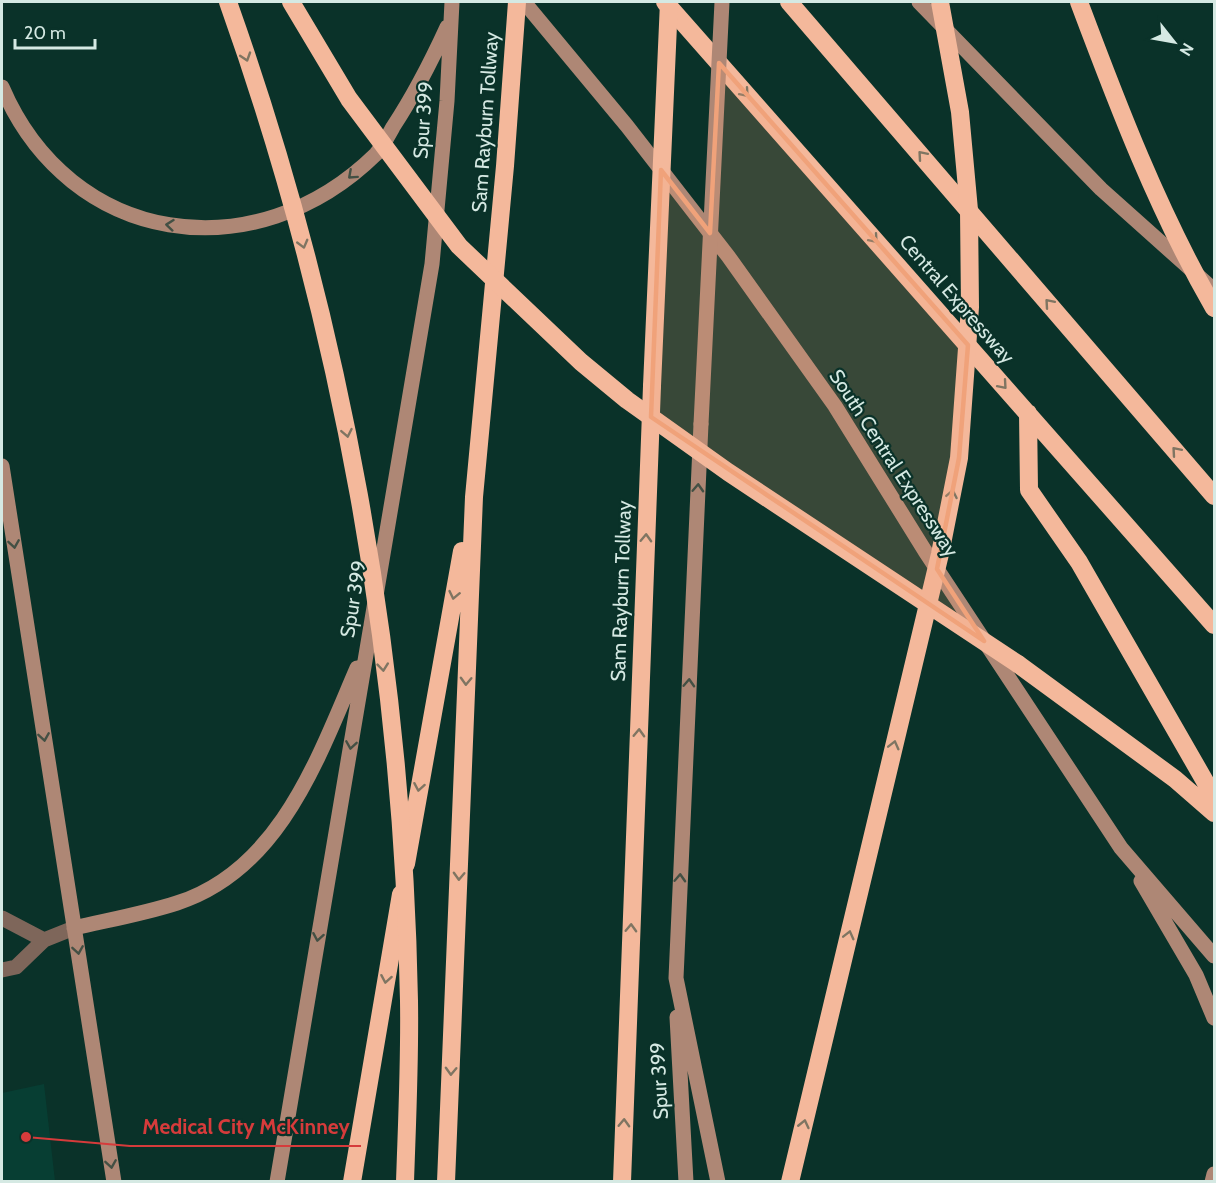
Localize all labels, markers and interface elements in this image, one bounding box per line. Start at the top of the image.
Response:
scale bar [15,12,94,50]
north arrow [1144,12,1204,72]
text: 20 m [24,22,66,44]
street label: Sam Rayburn Tollway [467,31,503,213]
text: N [1175,40,1197,59]
one-way arrow [239,51,251,62]
street label: Spur 399 [408,80,438,160]
one-way arrow [738,86,749,97]
one-way arrow [918,151,929,162]
one-way arrow [348,168,359,179]
one-way arrow [165,219,175,232]
street label: Central Expressway [894,229,1020,369]
one-way arrow [867,232,878,243]
one-way arrow [295,238,308,248]
one-way arrow [1045,299,1056,310]
street label: South Central Expressway [824,365,964,561]
one-way arrow [996,378,1007,389]
one-way arrow [339,428,352,438]
one-way arrow [1173,447,1184,458]
one-way arrow [691,483,704,492]
one-way arrow [945,489,958,499]
street label: Sam Rayburn Tollway [606,500,636,682]
one-way arrow [640,534,652,543]
one-way arrow [8,540,20,549]
street label: Spur 399 [335,559,371,639]
one-way arrow [448,590,461,600]
one-way arrow [377,663,389,672]
one-way arrow [460,676,473,685]
one-way arrow [682,678,695,687]
one-way arrow [632,729,645,738]
one-way arrow [38,732,50,742]
one-way arrow [345,740,357,750]
one-way arrow [887,740,900,750]
one-way arrow [414,782,426,792]
one-way arrow [452,871,465,880]
one-way arrow [674,873,687,882]
one-way arrow [625,924,638,933]
one-way arrow [841,930,854,940]
one-way arrow [313,933,325,942]
one-way arrow [71,946,83,955]
one-way arrow [381,975,393,984]
street label: Spur 399 [645,1042,673,1120]
one-way arrow [445,1066,458,1075]
callout: Medical City McKinney [130,1107,361,1146]
text: Medical City McKinney [142,1114,350,1139]
one-way arrow [617,1119,630,1128]
one-way arrow [796,1120,809,1130]
one-way arrow [105,1159,117,1168]

